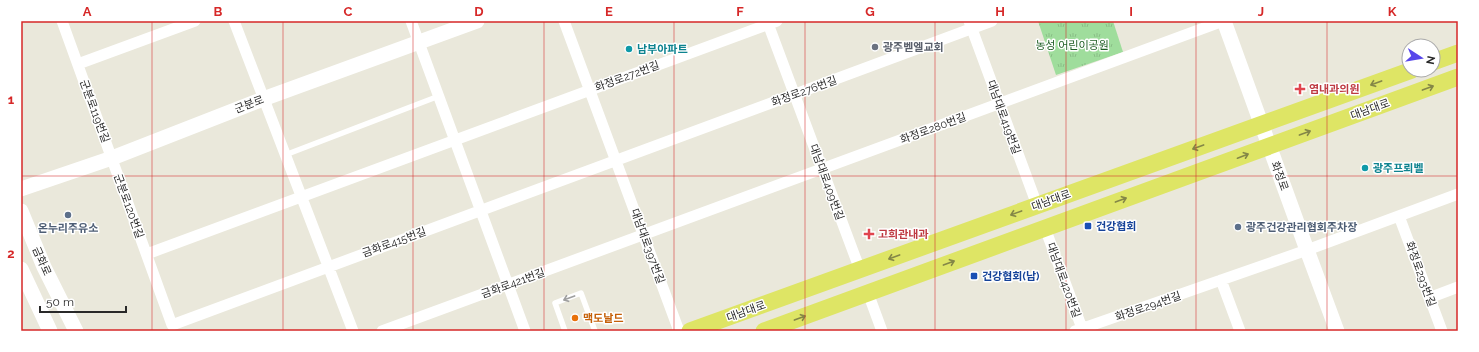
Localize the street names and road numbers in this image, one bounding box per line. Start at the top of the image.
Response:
street label: 화정로272번길 [593,59,661,94]
street label: 화정로276번길 [770,74,839,109]
street label: 군분로119번길 [77,78,112,145]
street label: 대남대로419번길 [984,78,1023,156]
street label: 군분로 [233,93,266,116]
street label: 대남대로 [1349,96,1391,123]
street label: 화정로280번길 [898,110,968,146]
street label: 대남대로409번길 [807,142,846,222]
street label: 화정로 [1268,160,1291,193]
street label: 군분로120번길 [111,172,146,240]
street label: 대남대로 [1030,187,1072,214]
street label: 대남대로397번길 [628,207,667,285]
street label: 금화로415번길 [360,225,428,260]
street label: 화정로293번길 [1403,240,1438,309]
street label: 대남대로420번길 [1044,241,1083,320]
street label: 금화로 [29,245,54,278]
street label: 금화로421번길 [479,266,547,301]
street label: 화정로294번길 [1114,289,1183,324]
street label: 대남대로 [725,298,767,325]

